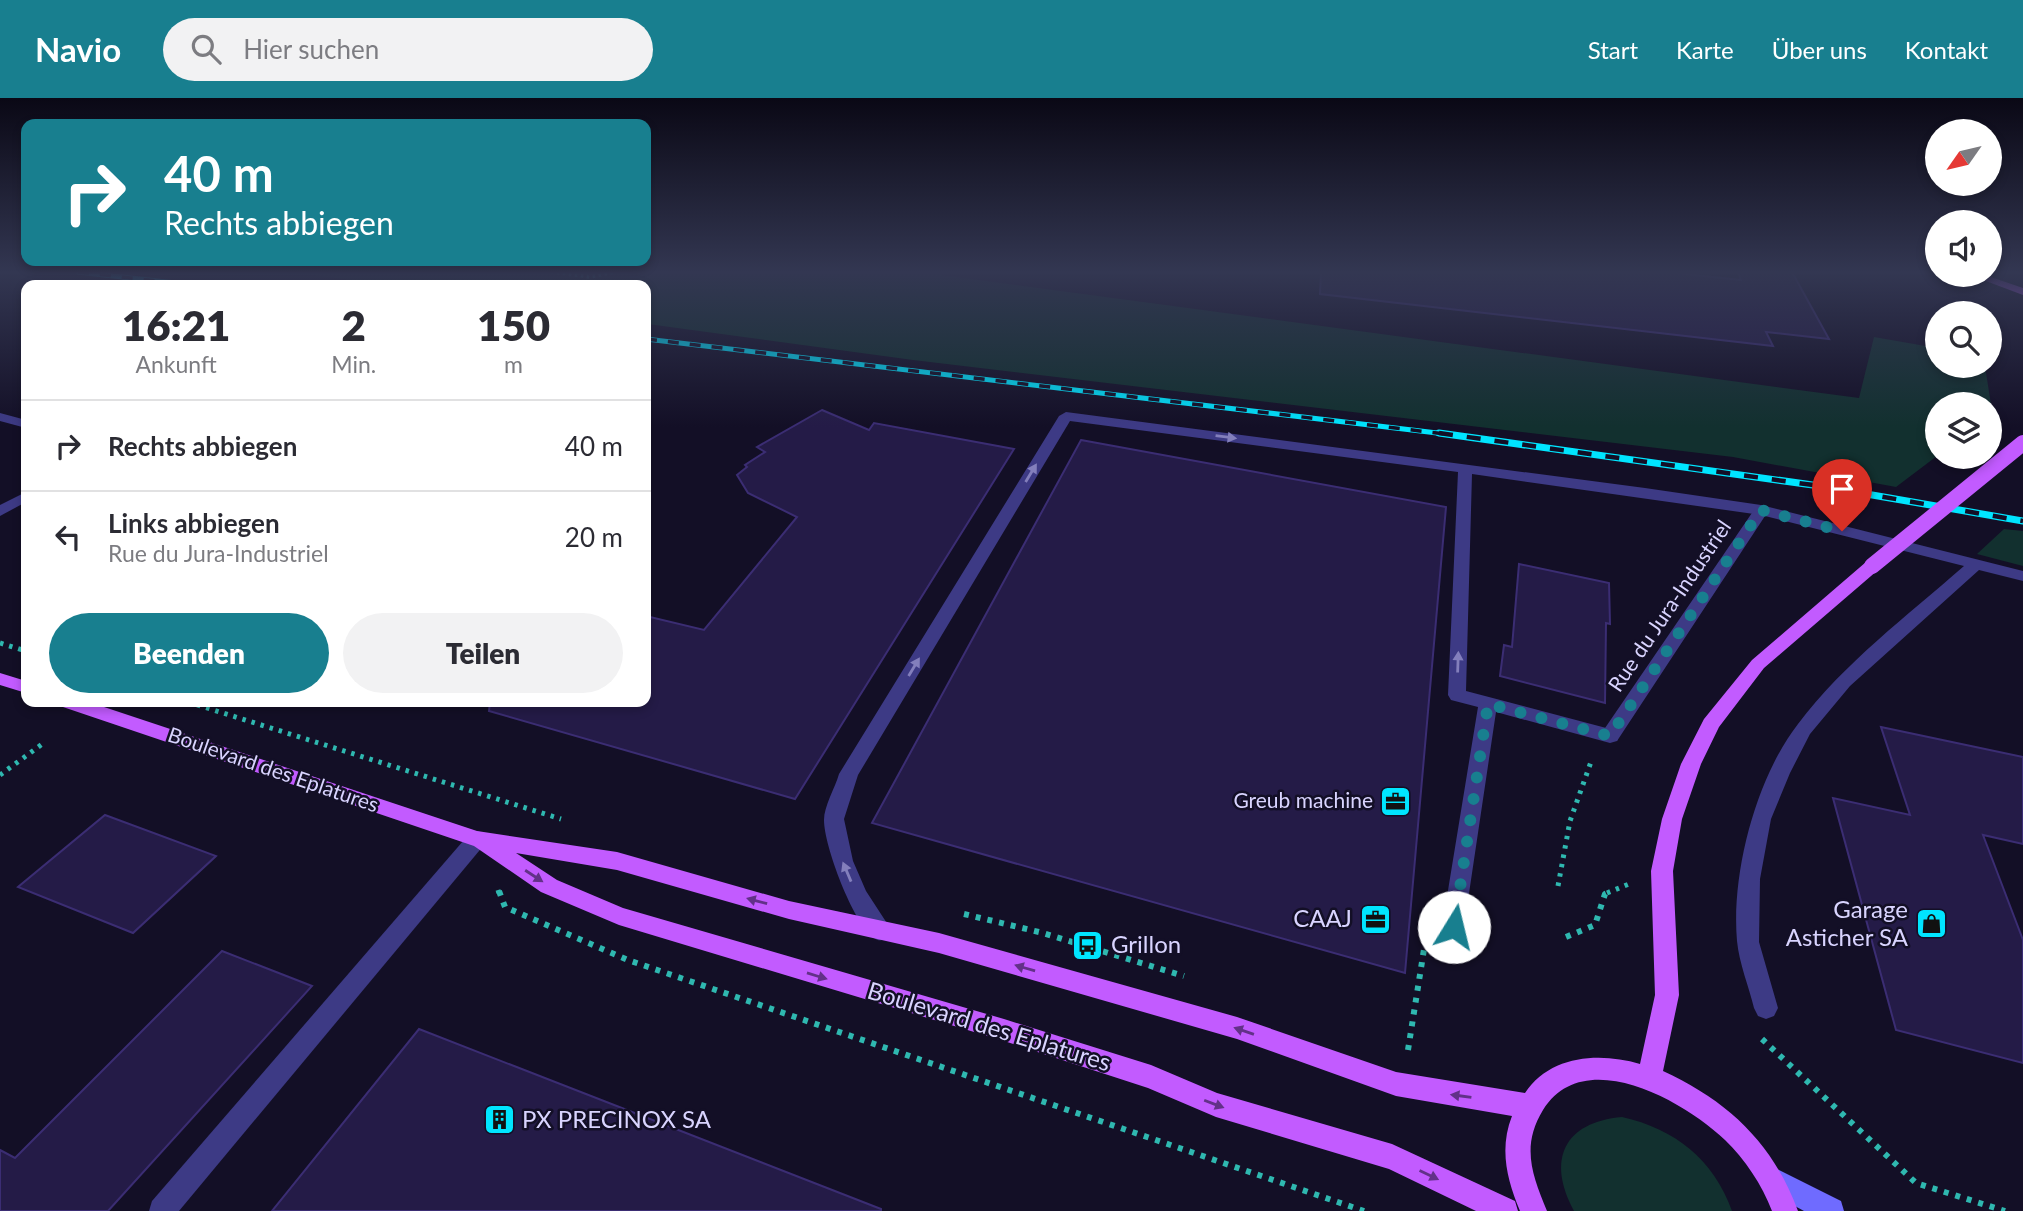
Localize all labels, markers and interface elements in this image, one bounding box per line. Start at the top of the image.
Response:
search box [163,18,653,81]
text: Navio [35,29,121,69]
icon: search [187,30,225,68]
text: Hier suchen [243,33,379,65]
text: Start [1588,35,1638,64]
text: Karte [1676,35,1734,64]
text: Über uns [1772,35,1867,64]
text: Kontakt [1905,35,1988,64]
north arrow [1925,119,2002,196]
map controls [1925,119,2002,469]
text: 40 m [164,144,274,202]
icon: right [49,147,140,238]
text: Rechts abbiegen [164,203,394,242]
button: sound [1925,210,2002,287]
text: 16:21 [122,300,230,350]
text: 2 [342,300,366,350]
text: 150 [477,300,550,350]
button: search [1925,301,2002,378]
text: Ankunft [135,350,217,378]
text: Min. [331,350,376,378]
text: m [504,350,523,378]
button: layers [1925,392,2002,469]
icon: right [49,427,87,465]
text: Rechts abbiegen [108,430,297,462]
text: 40 m [565,430,623,462]
one-way arrow [1215,431,1237,442]
pin [1812,459,1872,531]
one-way arrow [1025,463,1038,482]
icon: arrive [1823,470,1861,508]
text: Links abbiegen [108,507,280,539]
street label: Rue du Jura-Industriel [1602,515,1735,696]
icon: left [49,518,87,556]
text: 20 m [565,521,623,553]
text: Rue du Jura-Industriel [108,539,329,567]
button: Beenden [49,613,329,693]
button: Teilen [343,613,623,693]
one-way arrow [1453,651,1464,673]
one-way arrow [907,658,920,677]
street label: Boulevard des Eplatures [165,721,382,816]
office icon: Greub machine [1379,784,1413,818]
place label: Greub machine [1233,787,1373,812]
one-way arrow [841,862,852,883]
one-way arrow [525,869,543,883]
position arrow [1417,890,1491,964]
place label: Garage Asticher SA [1786,894,1909,951]
one-way arrow [746,895,768,906]
office icon: CAAJ [1358,902,1392,936]
place label: CAAJ [1293,903,1352,932]
shop icon: Garage Asticher SA [1914,907,1948,941]
bus stop icon: Grillon [1071,928,1105,962]
place label: Grillon [1111,929,1181,958]
one-way arrow [1014,963,1035,973]
one-way arrow [807,971,828,981]
street label: Boulevard des Eplatures [864,975,1114,1076]
one-way arrow [1233,1025,1254,1036]
one-way arrow [1450,1091,1472,1102]
one-way arrow [1203,1098,1224,1109]
building icon: PX PRECINOX SA [482,1103,516,1137]
place label: PX PRECINOX SA [522,1104,712,1133]
one-way arrow [1419,1169,1439,1181]

